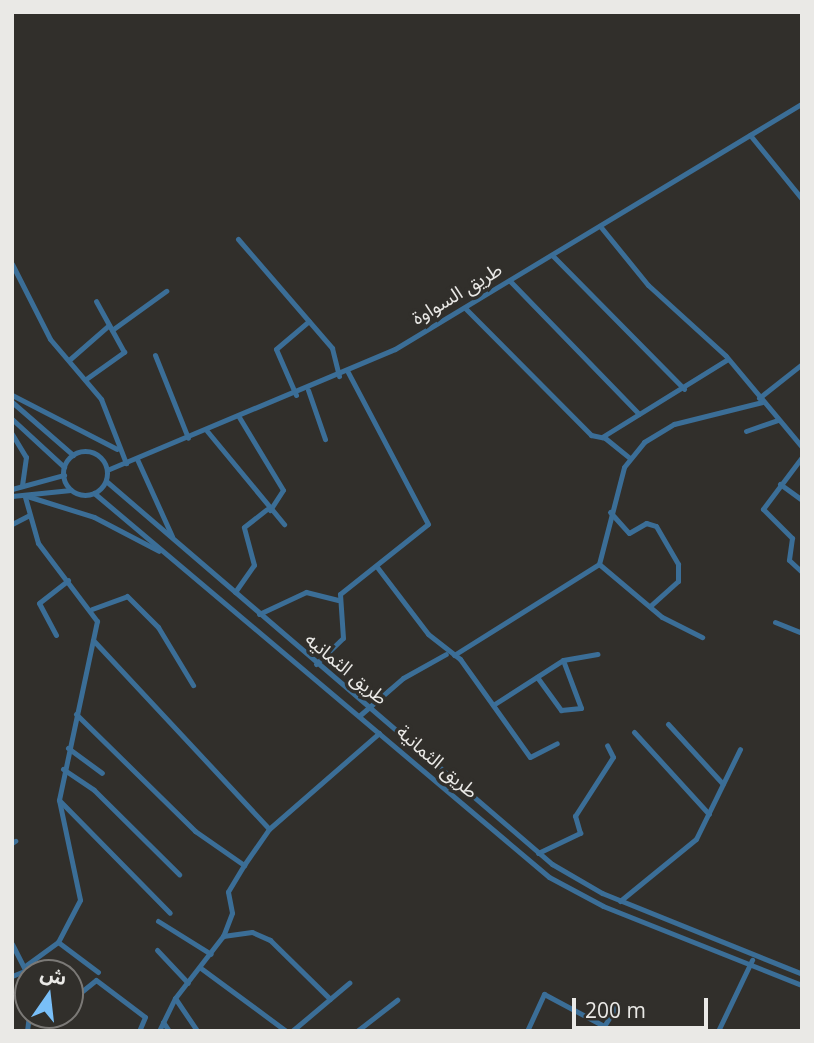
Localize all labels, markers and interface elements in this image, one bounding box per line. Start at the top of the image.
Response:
street label: طريق السواوة [408,258,506,330]
street label: طريق الثمانيه [300,628,392,710]
street label: طريق الثمانية [392,721,482,803]
north arrow [14,959,84,1029]
text: ش [38,960,69,991]
scale bar [576,984,712,1028]
text: 200 m [585,996,646,1024]

